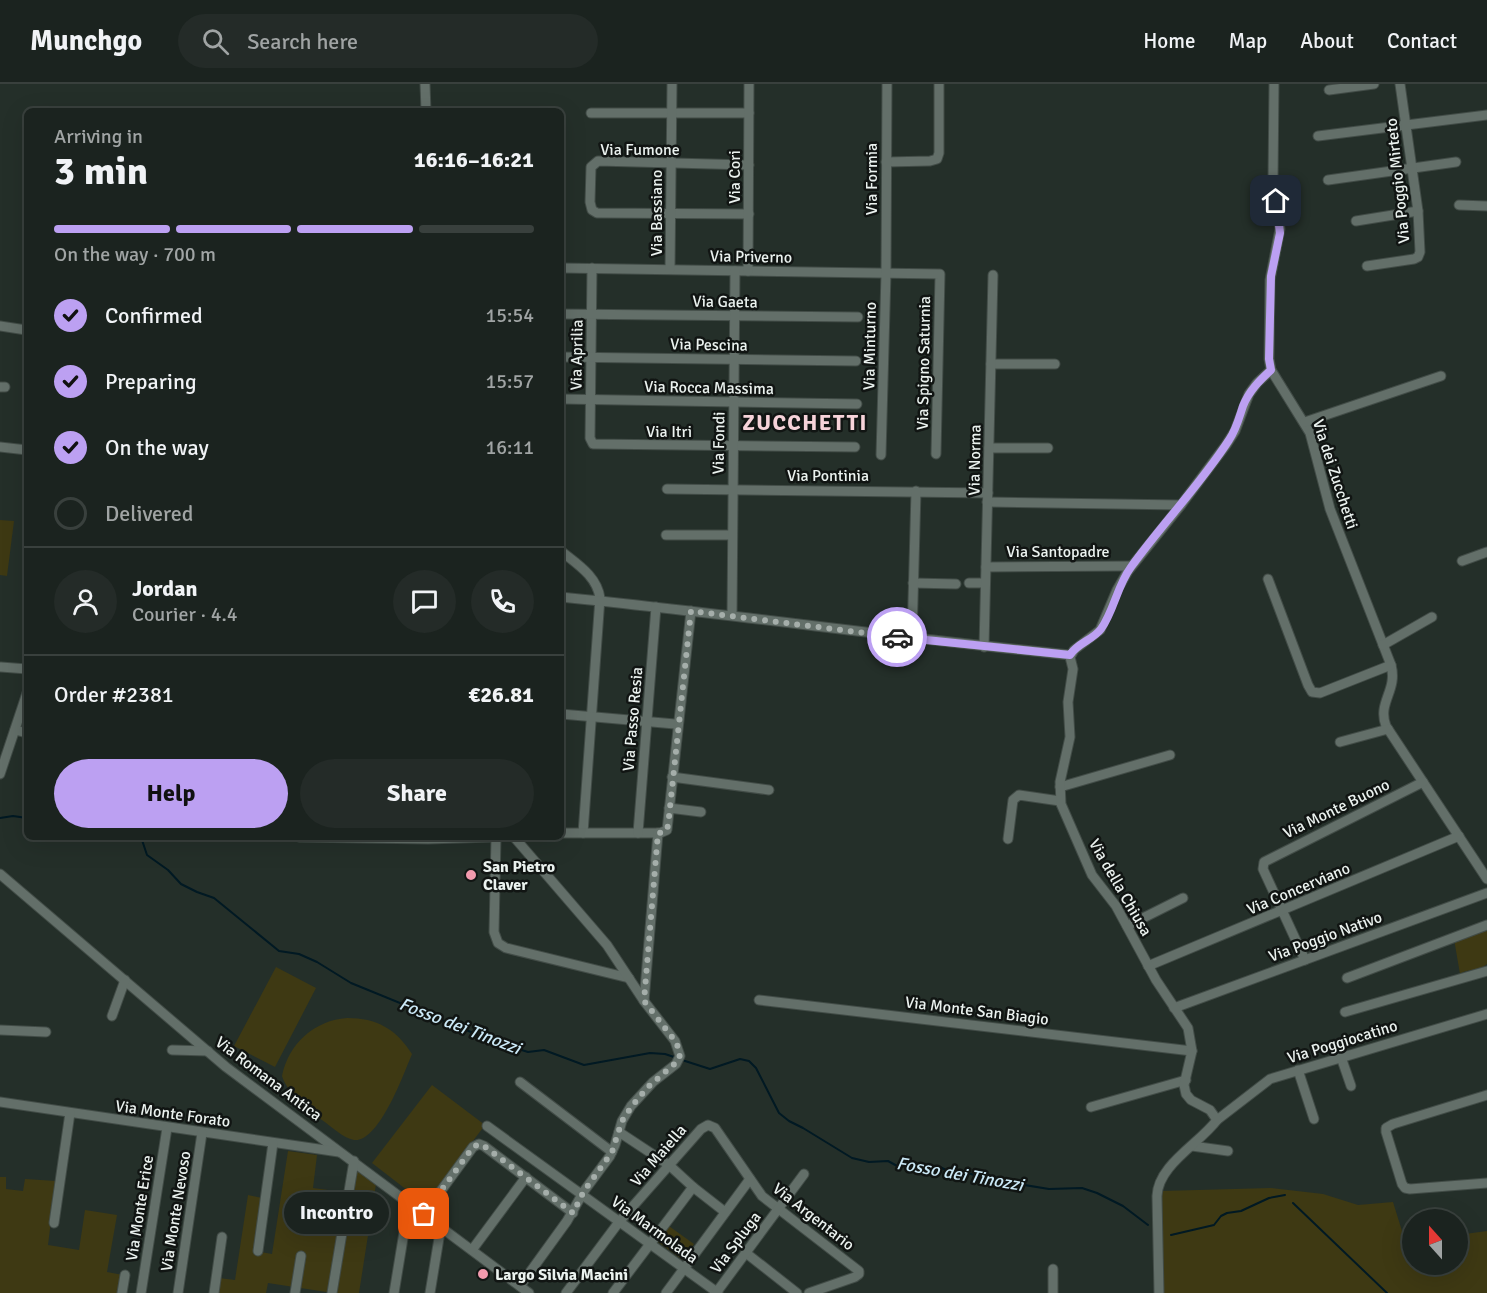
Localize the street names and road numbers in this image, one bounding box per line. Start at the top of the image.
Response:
street label: Via Poggio Mirteto [1381,117,1415,245]
street label: Via Fumone [600,140,680,160]
street label: Via Formia [862,143,882,215]
street label: Via Cori [725,150,745,204]
street label: Via Bassiano [647,170,667,256]
street label: Via Priverno [710,246,792,268]
street label: Via Gaeta [692,291,758,313]
street label: Via Spigno Saturnia [913,296,935,430]
street label: Via Minturno [859,302,881,390]
street label: Via Aprilia [566,319,588,391]
street label: Via Pescina [670,334,748,356]
street label: Via Rocca Massima [644,377,774,399]
street label: Via Fondi [708,411,730,475]
street label: Via dei Zucchetti [1308,417,1362,532]
street label: Via Itri [646,422,692,442]
street label: Via Norma [964,424,986,496]
street label: Via Pontinia [787,466,869,486]
street label: Via Santopadre [1006,542,1110,562]
street label: Via Passo Resia [618,666,648,772]
street label: Via Monte Buono [1280,775,1393,843]
street label: Via della Chiusa [1084,835,1156,940]
street label: Via Concerviano [1244,858,1353,920]
street label: Via Poggio Nativo [1266,907,1385,967]
street label: Via Monte San Biagio [904,992,1050,1030]
street label: Via Poggiocatino [1285,1016,1400,1068]
street label: Via Romana Antica [211,1032,326,1125]
street label: Via Monte Forato [114,1096,232,1132]
street label: Via Maiella [626,1120,691,1191]
street label: Via Monte Nevoso [157,1150,195,1273]
street label: Via Monte Erice [122,1154,158,1263]
street label: Via Argentario [768,1179,858,1255]
street label: Via Marmolada [607,1192,702,1268]
street label: Via Spluga [706,1208,766,1278]

